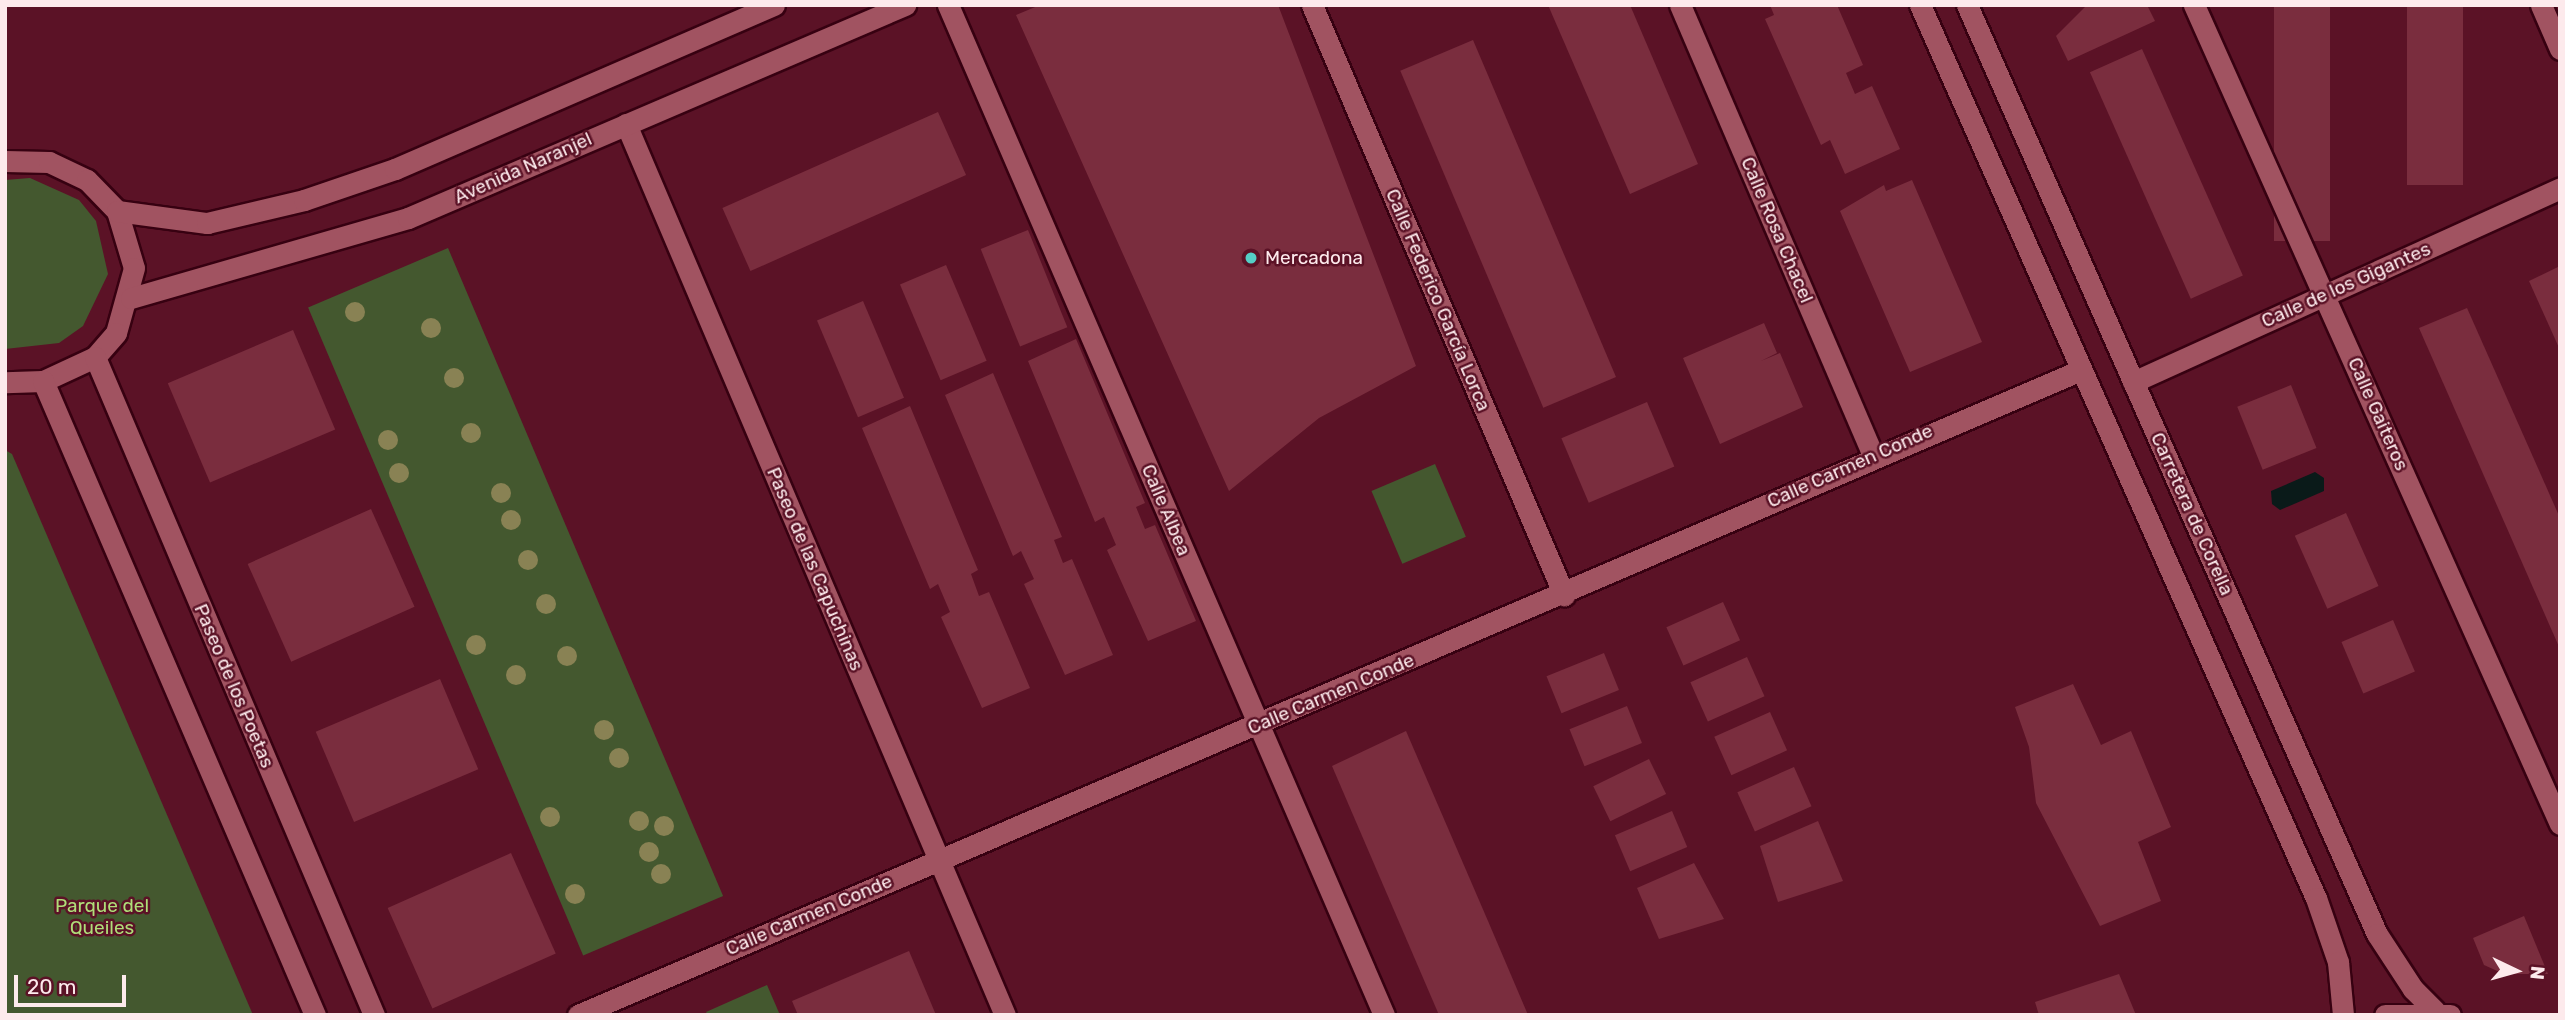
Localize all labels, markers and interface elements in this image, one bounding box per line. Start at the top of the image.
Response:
street label: Avenida Naranjel [451,127,595,209]
street label: Calle Rosa Chacel [1736,154,1818,306]
street label: Calle Federico García Lorca [1381,185,1495,415]
street label: Calle de los Gigantes [2258,237,2434,333]
place label: Mercadona [1265,247,1363,269]
marker: Mercadona [1243,250,1259,266]
street label: Calle Gaiteros [2343,354,2413,474]
street label: Calle Carmen Conde [1764,419,1936,513]
street label: Carretera de Corella [2146,429,2238,599]
street label: Calle Albea [1136,461,1196,559]
street label: Paseo de las Capuchinas [762,464,868,674]
street label: Paseo de los Poetas [189,601,279,771]
street label: Calle Carmen Conde [1244,649,1418,739]
street label: Calle Carmen Conde [722,870,896,960]
park label: Parque del Queiles [55,895,149,939]
north arrow [2481,936,2551,1006]
scale bar [18,960,130,1004]
text: N [2525,965,2549,981]
text: 20 m [27,974,76,999]

